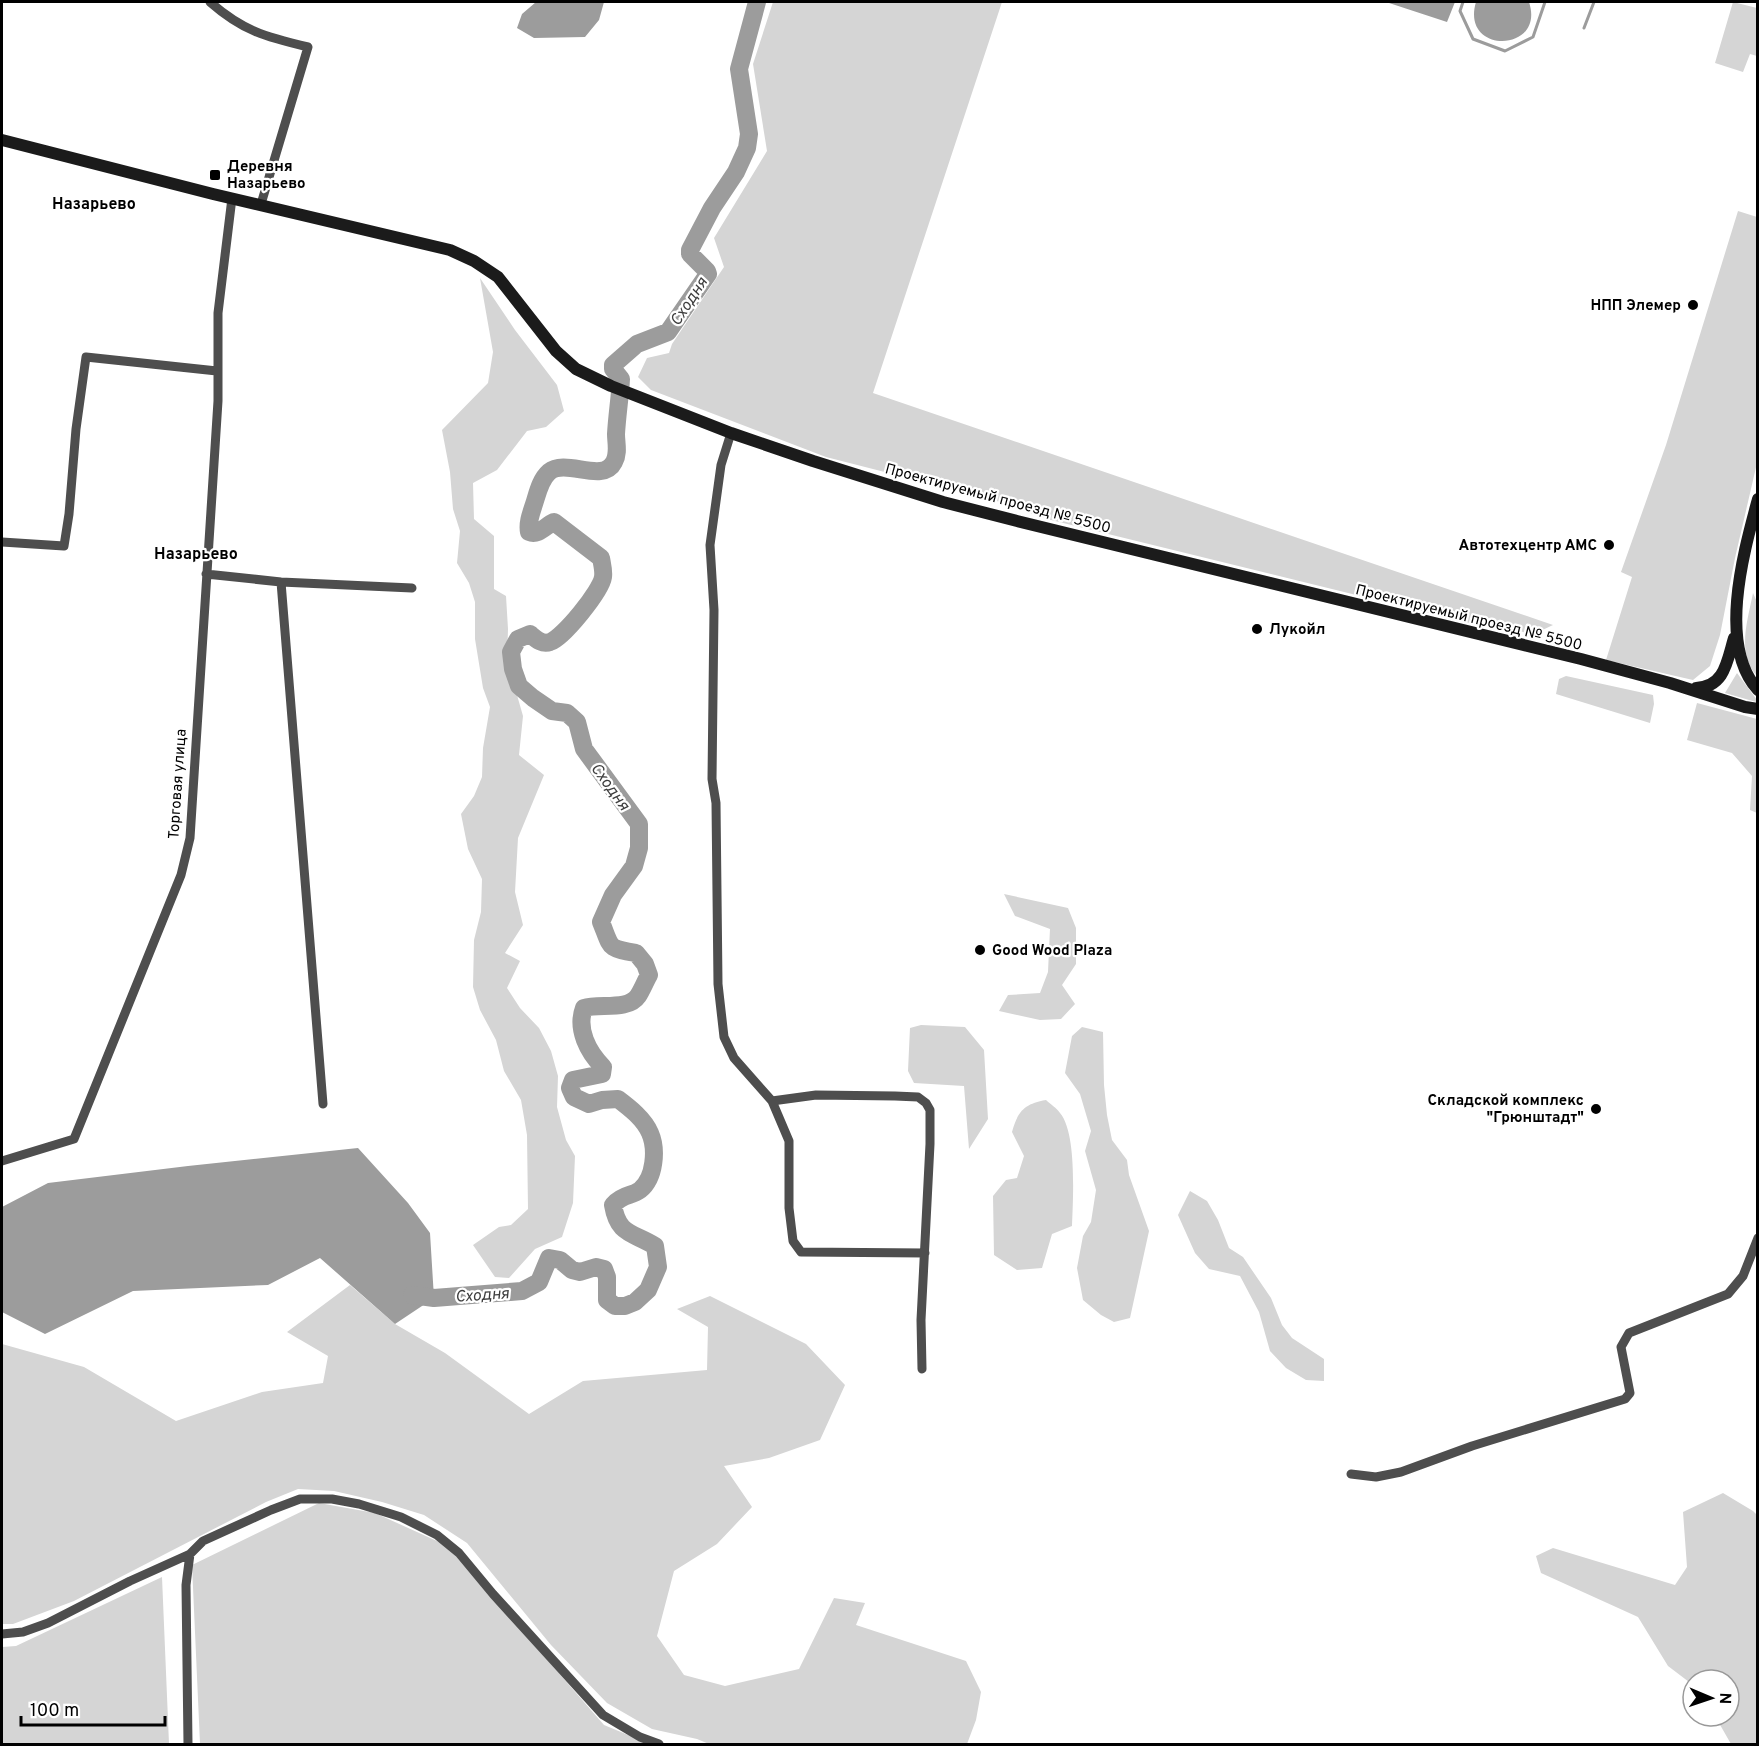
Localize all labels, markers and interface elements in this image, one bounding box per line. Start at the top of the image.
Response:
place label: Деревня Назарьево [227,158,306,194]
marker: Деревня Назарьево [208,168,222,182]
district label: Назарьево [52,195,136,215]
water label: Сходня [667,273,713,330]
place label: НПП Элемер [1590,297,1681,316]
marker: НПП Элемер [1686,298,1700,312]
street label: Проектируемый проезд № 5500 [883,460,1113,539]
place label: Автотехцентр АМС [1458,537,1597,556]
marker: Автотехцентр АМС [1602,538,1616,552]
district label: Назарьево [154,545,238,565]
street label: Проектируемый проезд № 5500 [1353,581,1584,656]
place label: Лукойл [1269,621,1325,640]
marker: Лукойл [1250,622,1264,636]
street label: Торговая улица [165,728,192,840]
water label: Сходня [585,759,634,815]
place label: Good Wood Plaza [992,942,1112,961]
marker: Good Wood Plaza [973,943,987,957]
place label: Складской комплекс "Грюнштадт" [1428,1092,1584,1128]
marker: Складской комплекс "Грюнштадт" [1589,1102,1603,1116]
water label: Сходня [455,1284,510,1308]
north arrow [1681,1668,1741,1728]
scale bar [21,1689,165,1727]
text: N [1714,1692,1734,1705]
text: 100 m [30,1700,79,1723]

